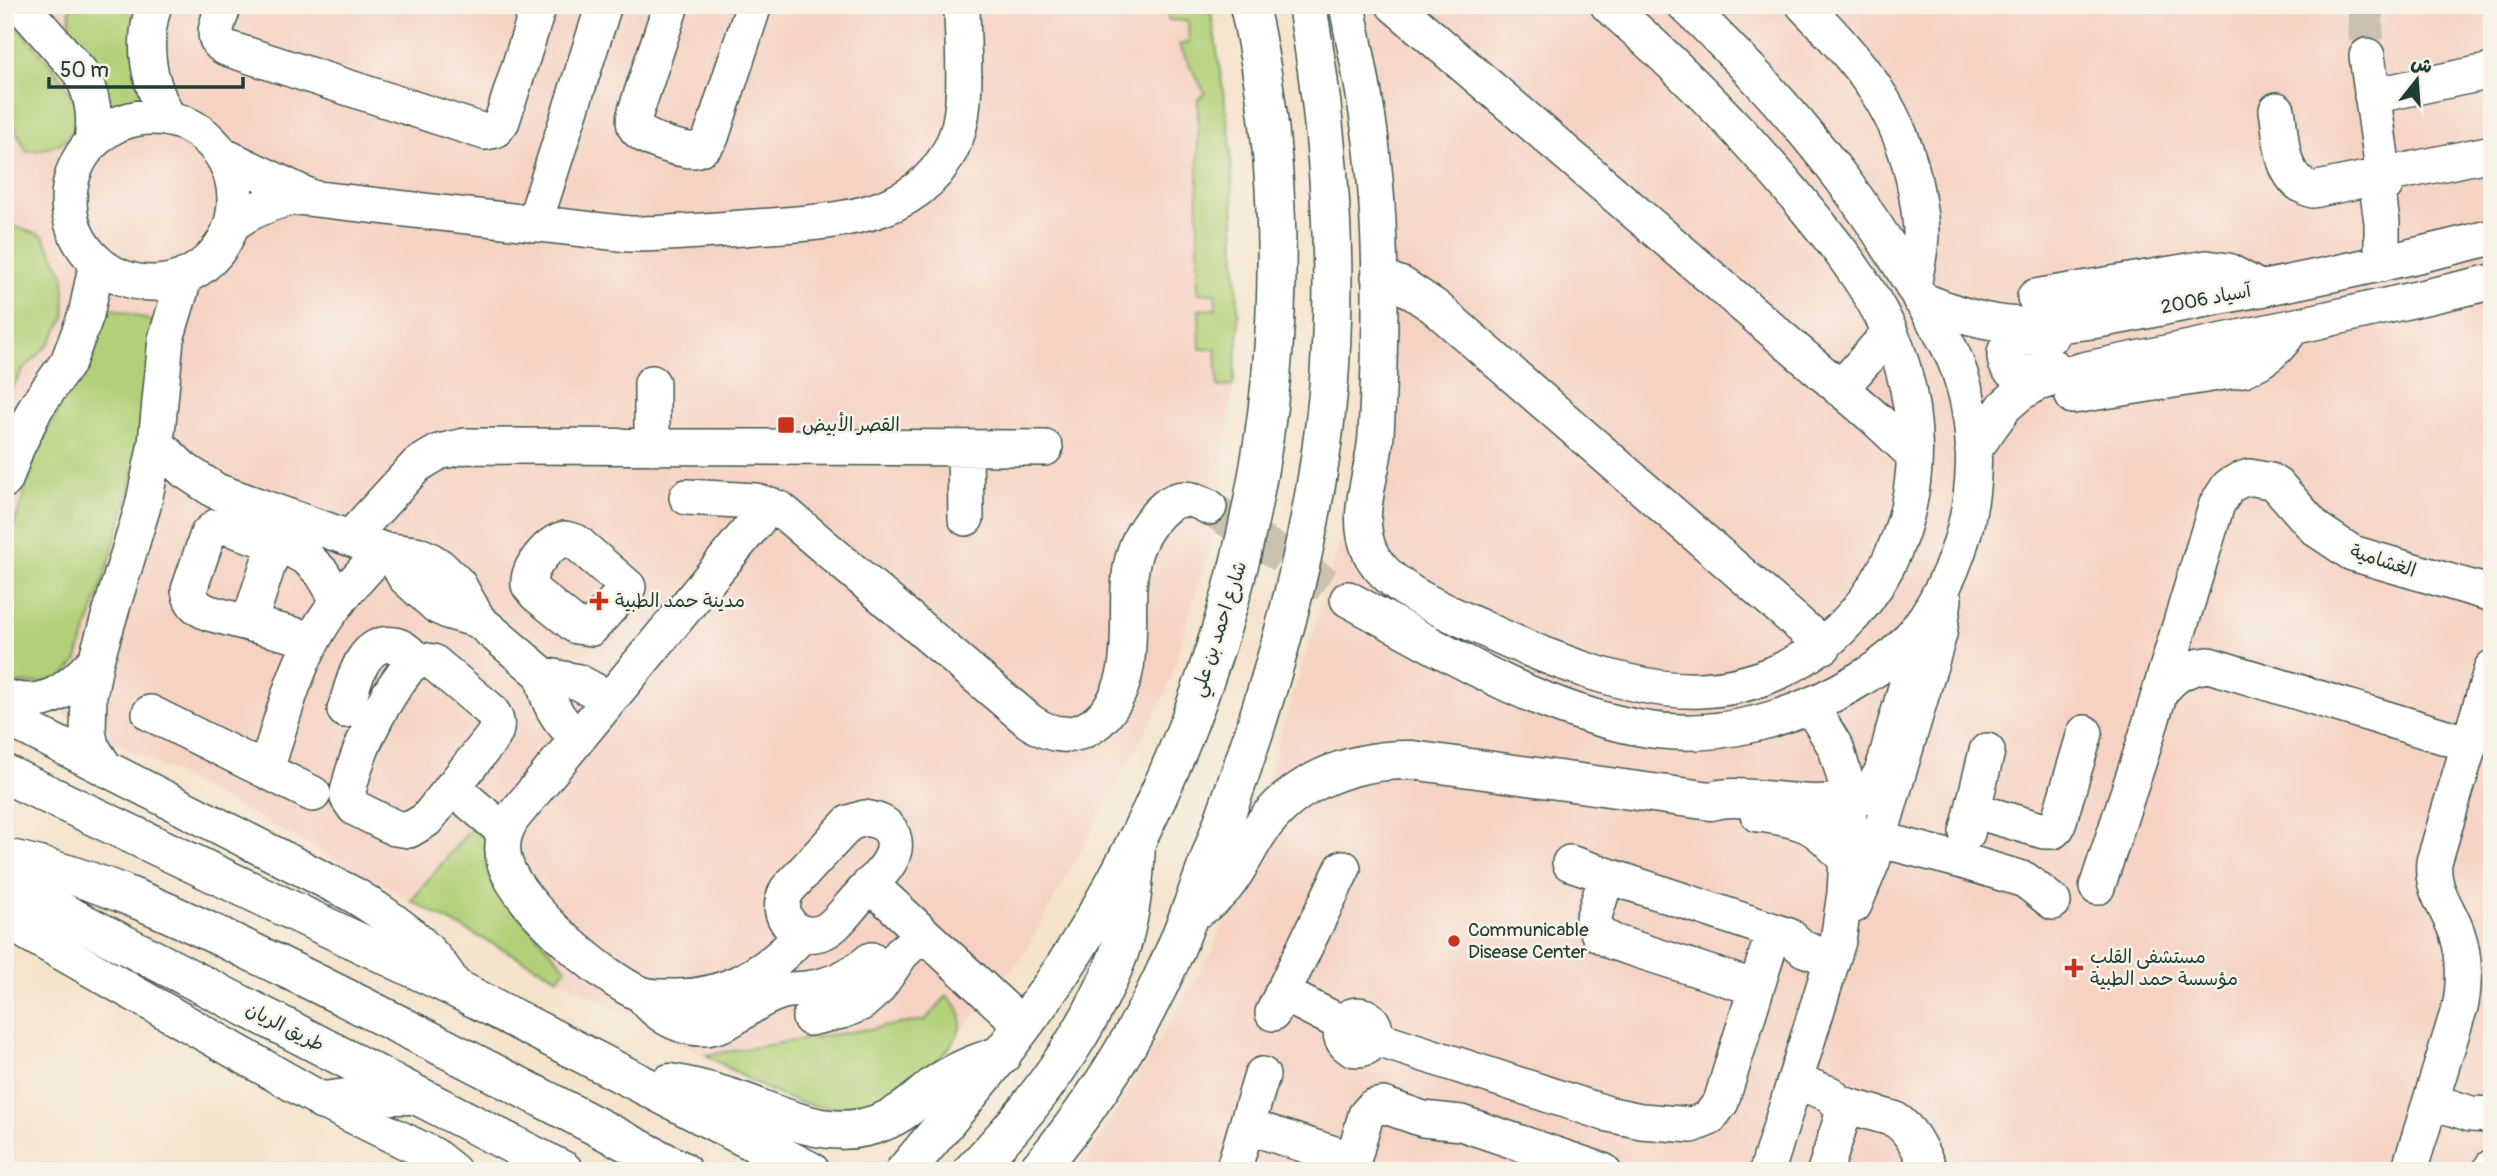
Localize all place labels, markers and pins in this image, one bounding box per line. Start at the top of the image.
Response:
place label: القصر الأبيض [802,412,900,437]
marker: القصر الأبيض [776,415,796,435]
place label: مدينة حمد الطبية [615,589,745,613]
marker: مدينة حمد الطبية [589,591,609,611]
place label: Communicable Disease Center [1468,918,1589,964]
marker: Communicable Disease Center [1446,933,1462,949]
place label: مستشفى القلب مؤسسة حمد الطبية [2090,945,2238,991]
marker: مستشفى القلب مؤسسة حمد الطبية [2064,958,2084,978]

